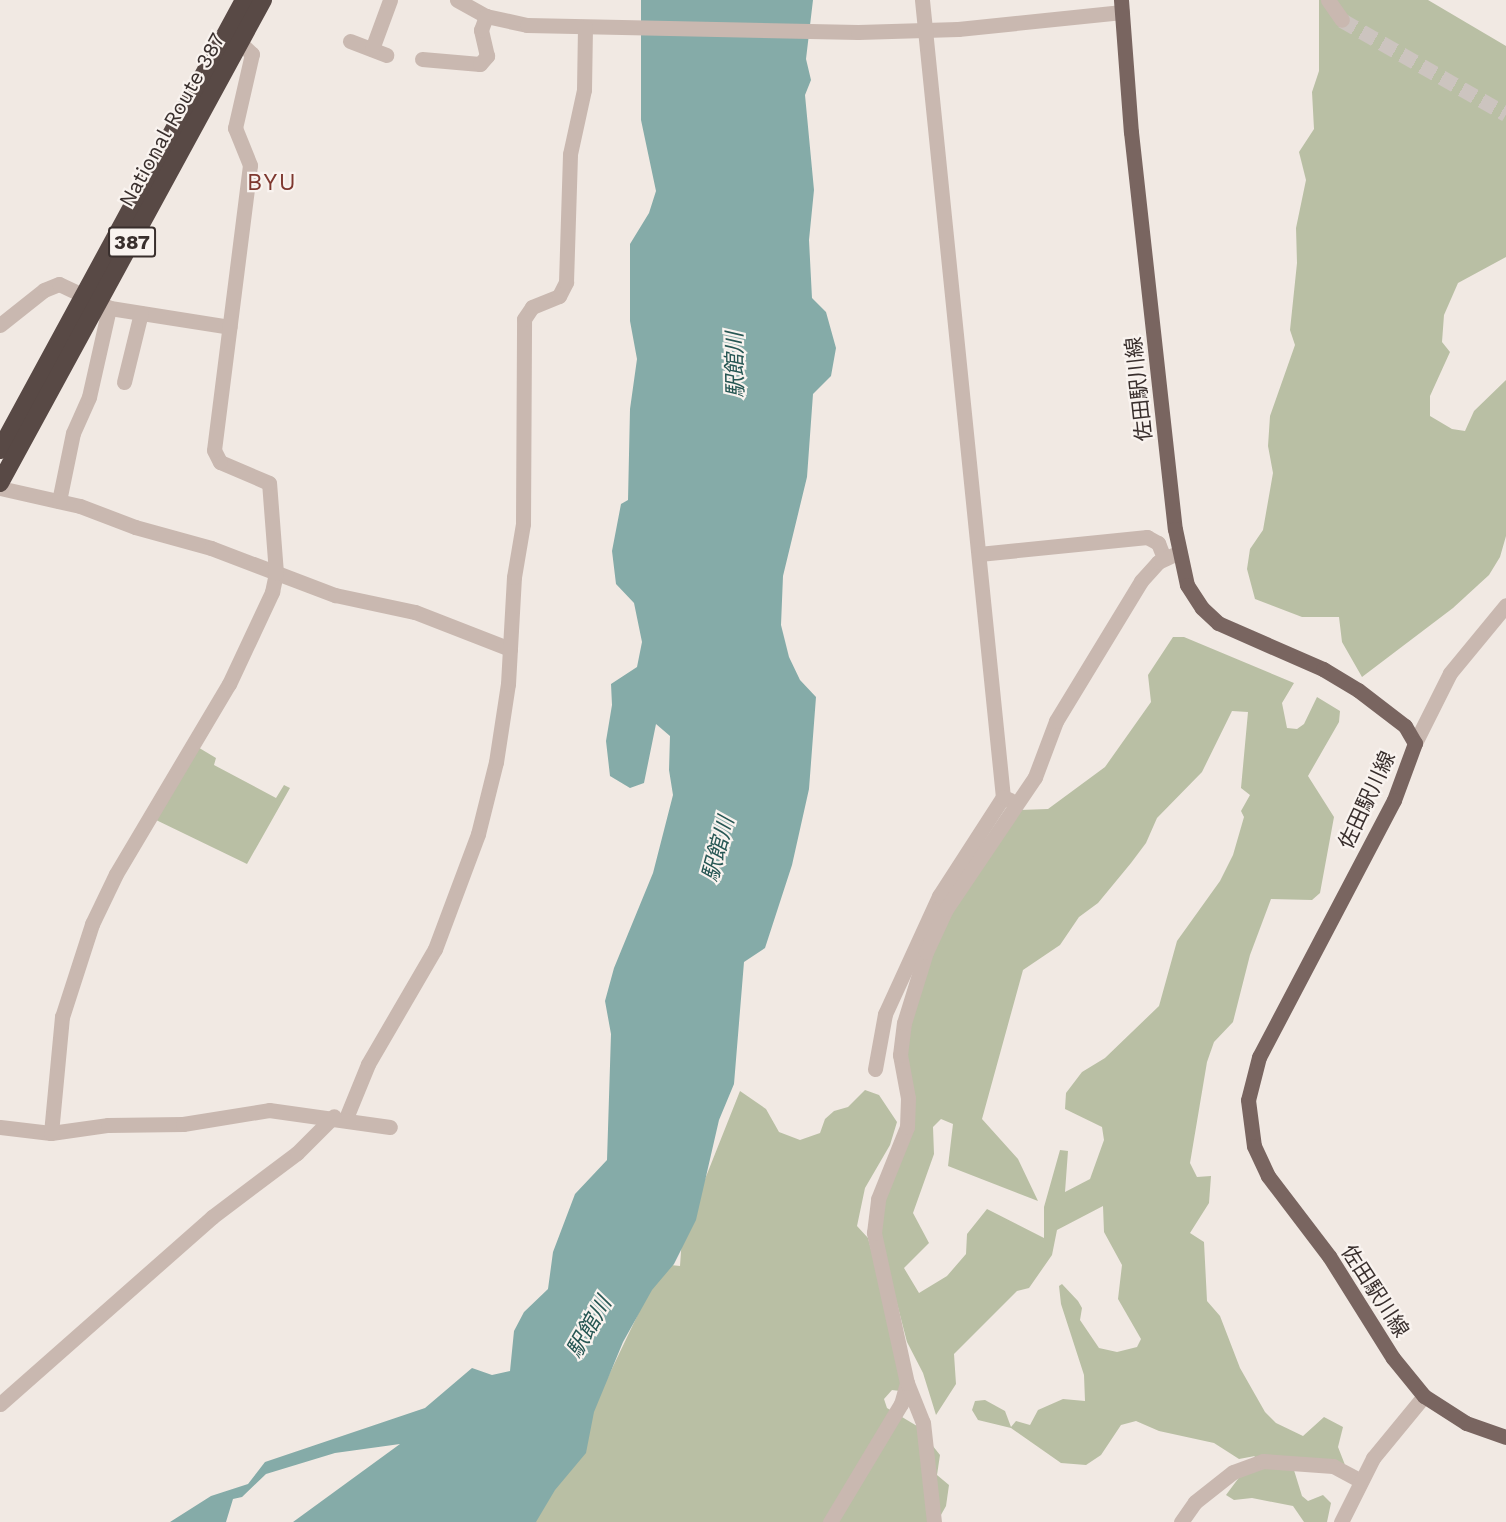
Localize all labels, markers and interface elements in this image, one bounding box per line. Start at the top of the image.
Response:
street label: National Route 387 [114,28,230,212]
district label: BYU [247,169,297,197]
road number: 387 [108,225,156,259]
water label: 駅館川 [721,332,749,398]
street label: 佐田駅川線 [1121,335,1157,443]
street label: 佐田駅川線 [1333,747,1401,853]
water label: 駅館川 [697,814,739,884]
street label: 佐田駅川線 [1336,1240,1414,1342]
water label: 駅館川 [561,1292,617,1362]

